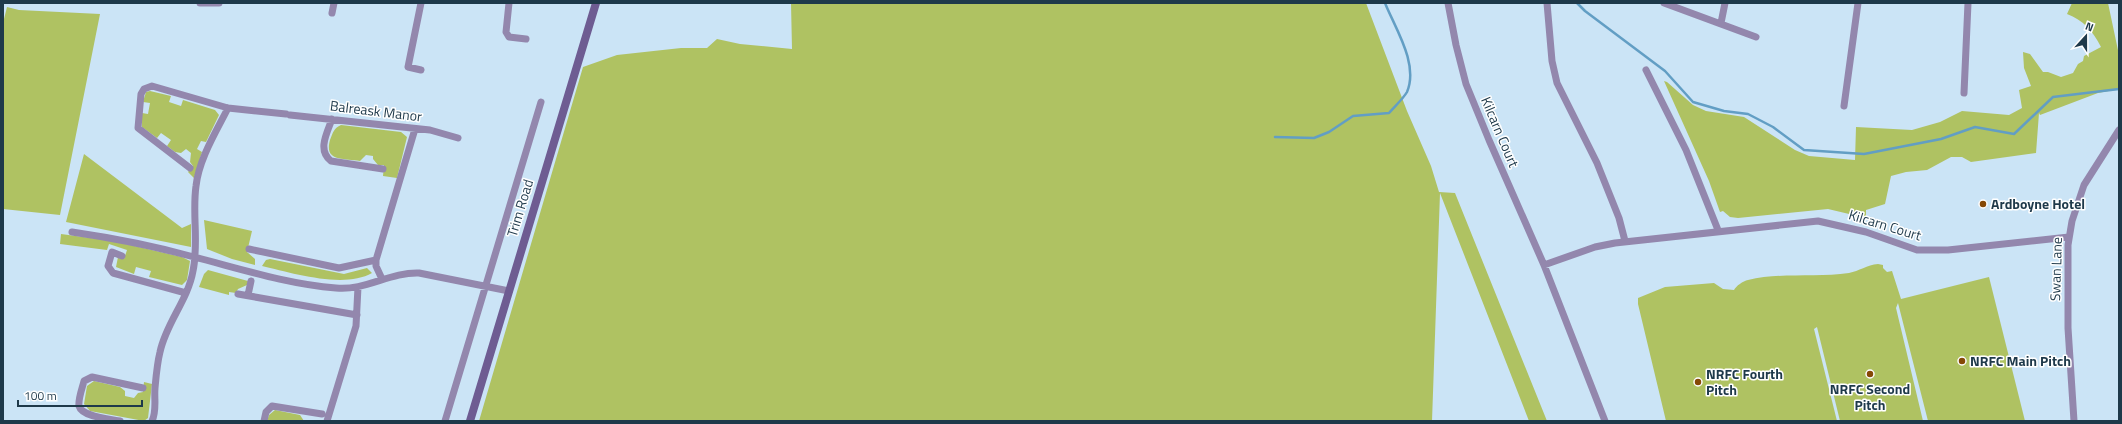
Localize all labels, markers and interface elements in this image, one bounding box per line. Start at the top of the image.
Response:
north arrow [2066,16,2106,56]
text: N [2083,18,2096,35]
street label: Kilcarn Court [1476,93,1525,170]
street label: Balreask Manor [329,94,423,127]
street label: Trim Road [501,176,538,239]
place label: Ardboyne Hotel [1991,193,2085,214]
marker: Ardboyne Hotel [1978,199,1988,209]
street label: Kilcarn Court [1846,204,1924,246]
street label: Swan Lane [2044,237,2067,301]
place label: NRFC Main Pitch [1970,350,2071,371]
marker: NRFC Main Pitch [1957,356,1967,366]
place label: NRFC Fourth Pitch [1706,363,1783,400]
marker: NRFC Second Pitch [1865,369,1875,379]
marker: NRFC Fourth Pitch [1693,377,1703,387]
place label: NRFC Second Pitch [1830,378,1910,415]
scale bar [18,382,142,408]
text: 100 m [24,386,57,405]

